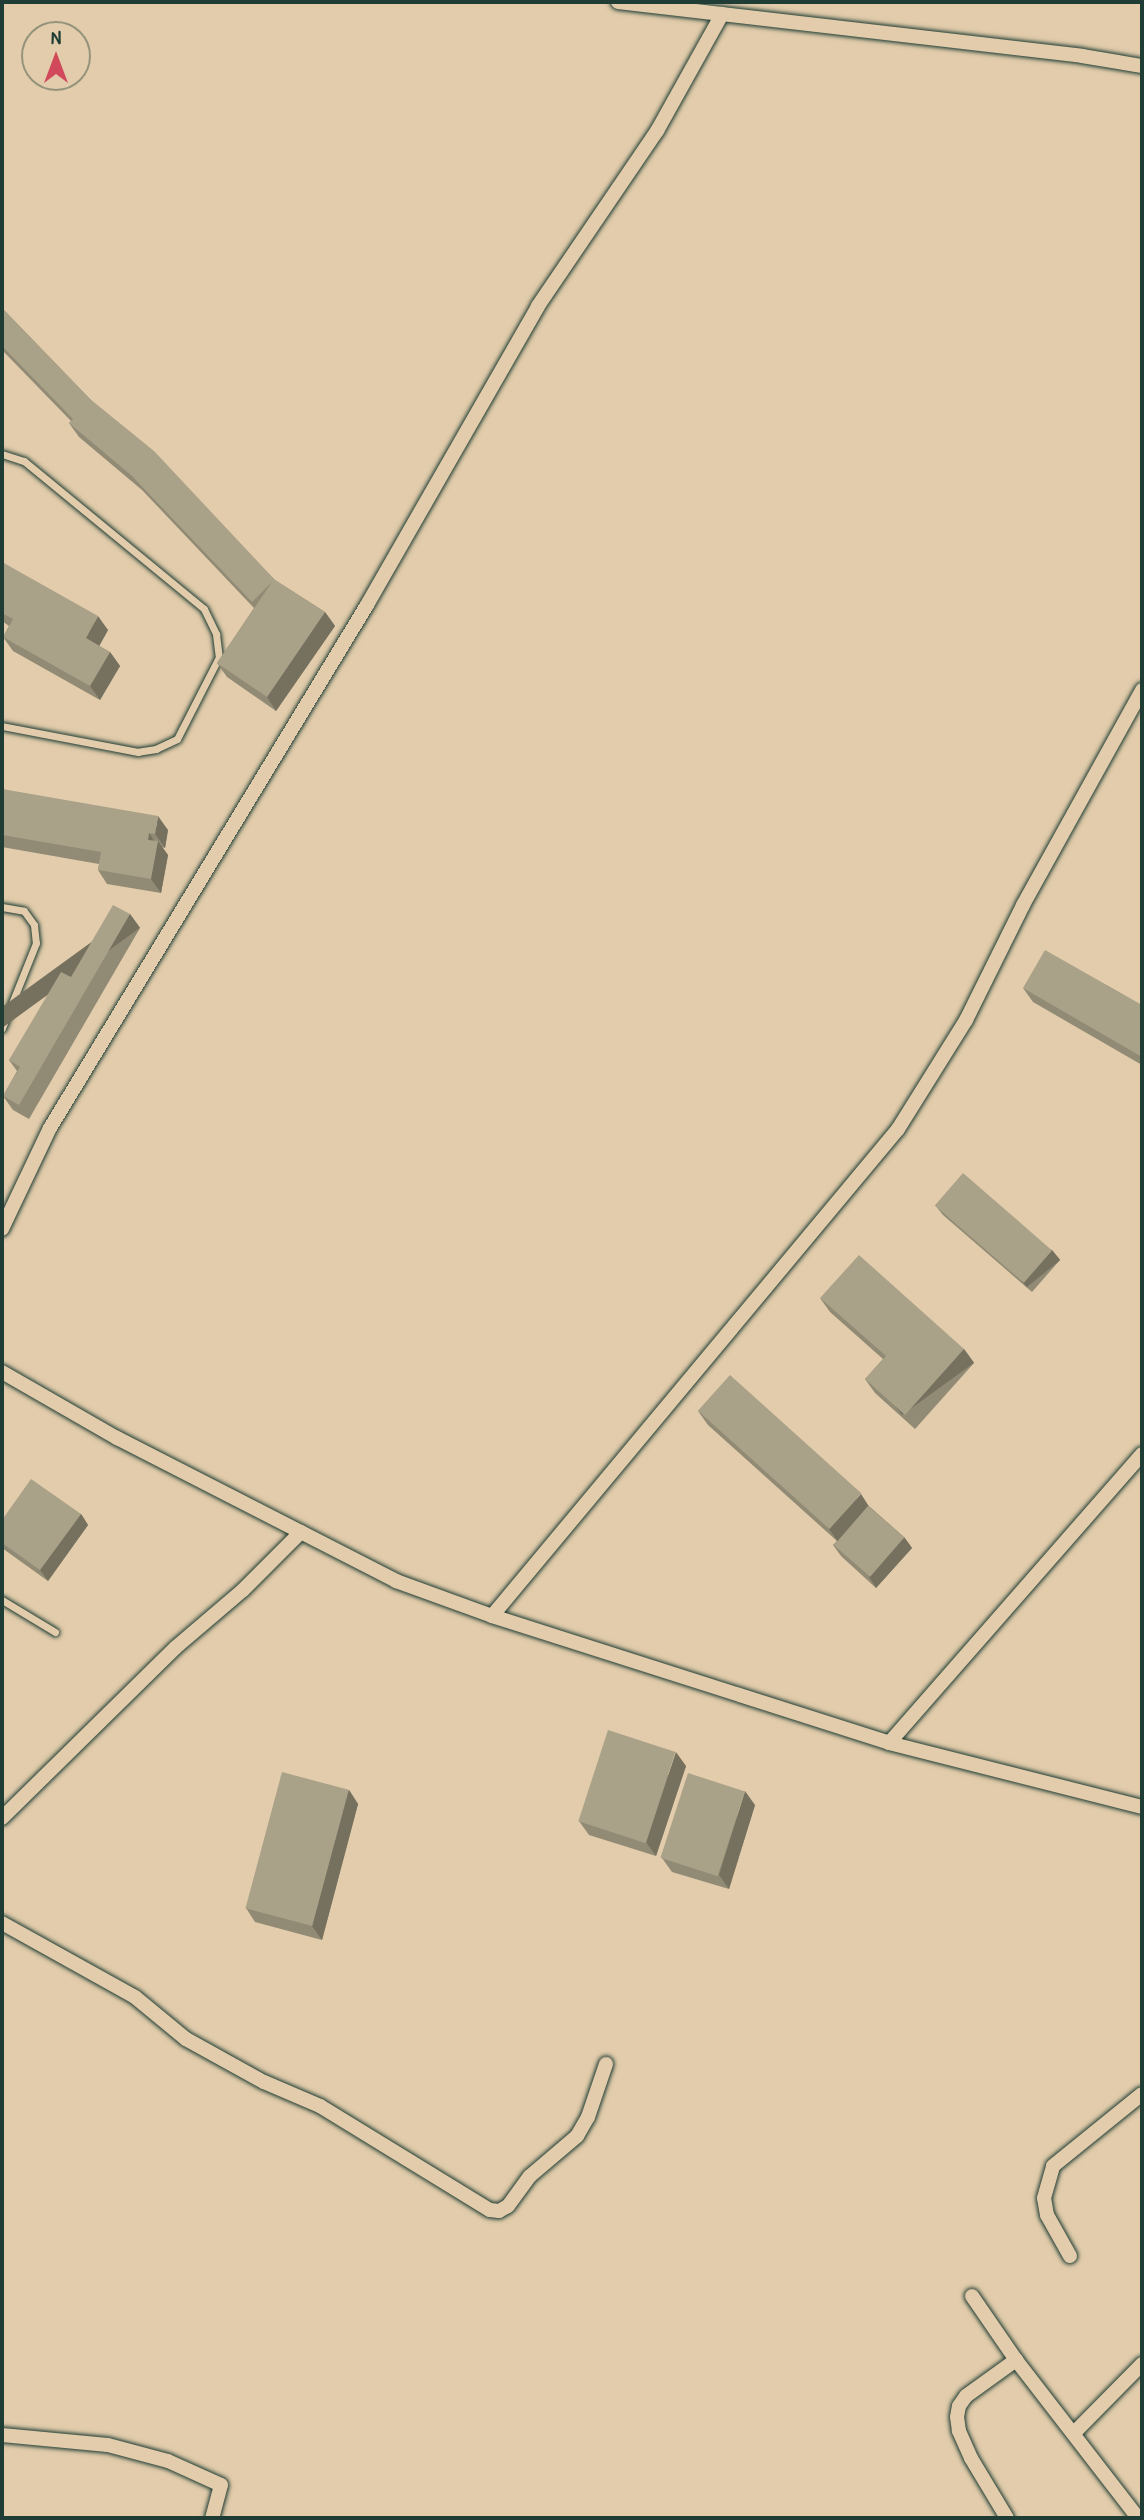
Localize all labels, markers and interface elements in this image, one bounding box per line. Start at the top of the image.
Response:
north arrow [21,21,91,91]
text: N [51,24,61,50]

